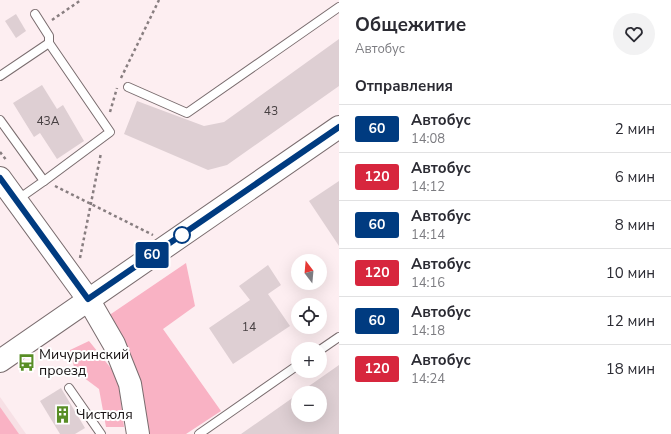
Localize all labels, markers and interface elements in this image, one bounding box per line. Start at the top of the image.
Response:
text: Общежитие [355,12,466,38]
button: heart [613,13,655,55]
text: Автобус [355,40,405,58]
text: Отправления [355,76,453,96]
house number: 43 [264,103,278,119]
text: Автобус [411,110,471,130]
house number: 43А [36,113,60,129]
text: 60 [369,119,385,138]
text: 2 мин [615,119,655,139]
text: 14:08 [411,130,445,148]
text: Автобус [411,158,471,178]
text: 120 [364,167,390,186]
text: 6 мин [615,167,655,187]
text: 14:12 [411,178,445,196]
text: Автобус [411,206,471,226]
text: 60 [369,215,385,234]
text: 8 мин [615,215,655,235]
unlabelled marker [173,226,191,244]
text: 14:14 [411,226,445,244]
line badge: 60 [134,242,170,268]
text: 60 [144,245,160,264]
north arrow [291,254,327,290]
map controls [291,254,327,422]
text: Автобус [411,254,471,274]
text: 120 [364,263,390,282]
text: 10 мин [606,263,655,283]
text: 14:16 [411,274,445,292]
button: locate [291,298,327,334]
text: Автобус [411,302,471,322]
text: 60 [369,311,385,330]
text: 12 мин [606,311,655,331]
house number: 14 [242,319,256,335]
text: 14:18 [411,322,445,340]
button: + [291,342,327,378]
place label: Мичуринский проезд [39,345,129,380]
text: Автобус [411,350,471,370]
bus stop icon: Мичуринский проезд [16,352,36,372]
text: 120 [364,359,390,378]
text: 18 мин [606,359,655,379]
text: 14:24 [411,370,445,388]
button: − [291,386,327,422]
building icon: Чистюля [53,404,73,424]
place label: Чистюля [76,405,133,424]

